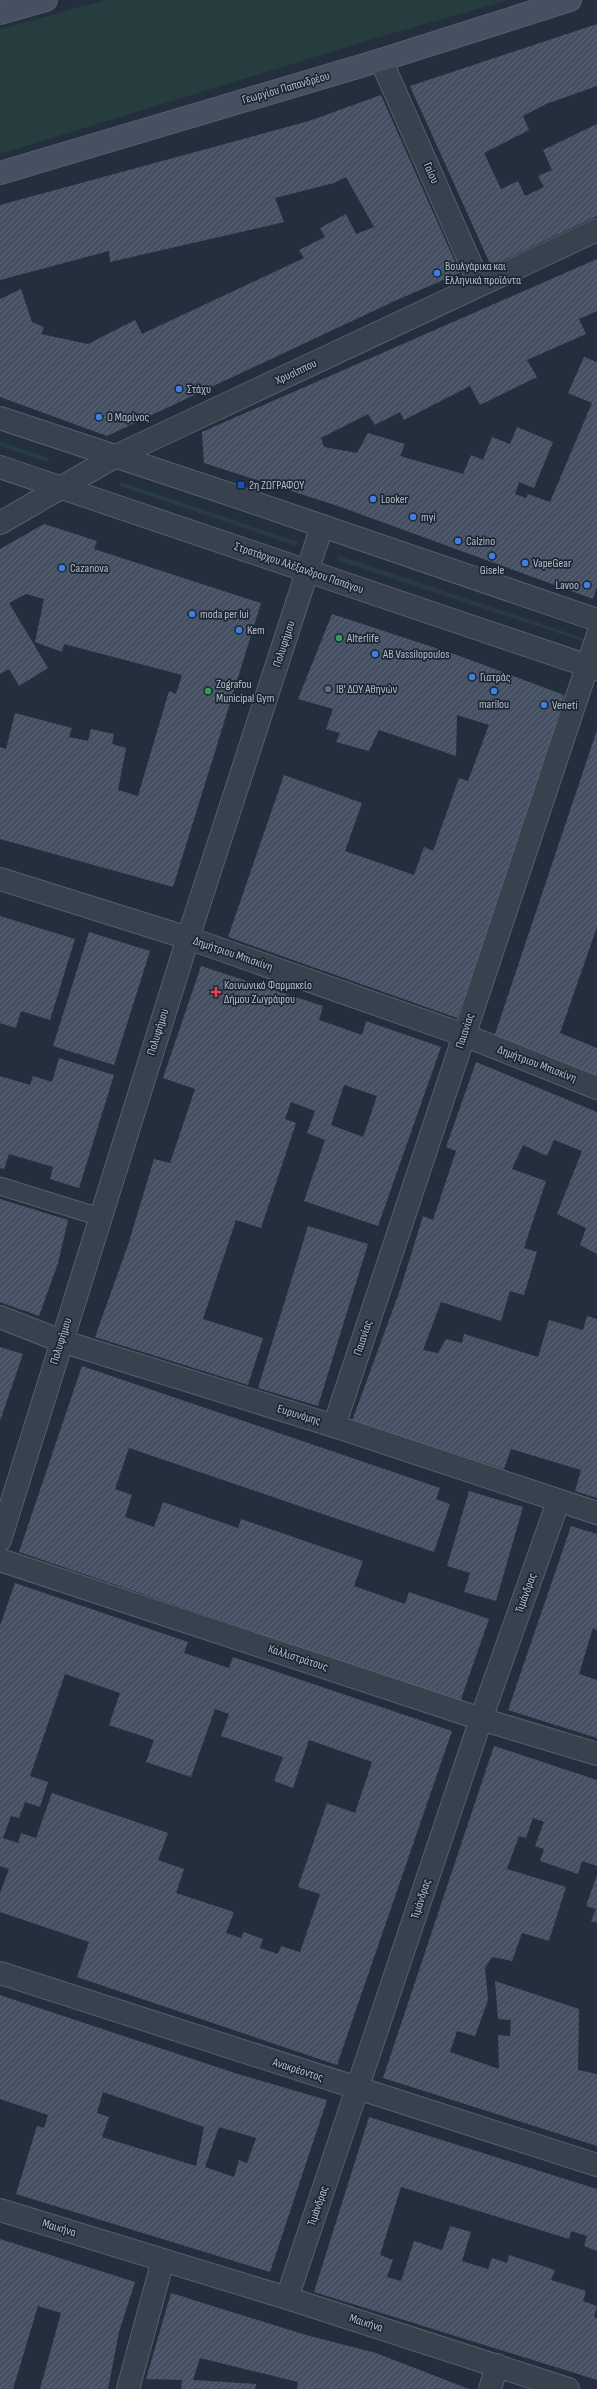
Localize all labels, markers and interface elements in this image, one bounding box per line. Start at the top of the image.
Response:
street label: Γεωργίου Παπανδρέου [240,68,332,108]
street label: Γαίου [420,160,442,186]
place label: Βουλγάρικα και Ελληνικά προϊόντα [445,259,521,288]
marker: Βουλγάρικα και Ελληνικά προϊόντα [432,268,442,278]
street label: Χρυσίππου [272,356,319,389]
place label: Στάχυ [187,382,211,397]
marker: Στάχυ [174,384,184,394]
place label: Ο Μαρίνος [107,410,149,425]
marker: Ο Μαρίνος [94,412,104,422]
place label: 2η ΖΩΓΡΑΦΟΥ [249,478,304,493]
marker: 2η ΖΩΓΡΑΦΟΥ [236,480,246,490]
place label: Looker [381,492,408,507]
marker: Looker [368,494,378,504]
place label: myi [421,510,436,525]
marker: myi [408,512,418,522]
place label: Calzino [466,534,495,549]
marker: Calzino [453,536,463,546]
street label: Στρατάρχου Αλέξανδρου Παπάγου [232,539,366,597]
marker: Gisele [487,551,497,561]
place label: VapeGear [533,556,572,571]
marker: VapeGear [520,558,530,568]
place label: Cazanova [70,561,109,576]
marker: Cazanova [57,563,67,573]
place label: Gisele [480,563,504,578]
place label: Lavoo [556,578,579,593]
marker: Lavoo [582,580,592,590]
place label: moda per lui [200,607,249,622]
marker: moda per lui [187,609,197,619]
street label: Πολυφήμου [269,619,299,669]
place label: Kem [247,623,265,638]
marker: Kem [234,625,244,635]
place label: Alterlife [346,631,379,646]
marker: Alterlife [334,633,344,643]
place label: AB Vassilopoulos [382,647,449,662]
marker: AB Vassilopoulos [370,649,380,659]
place label: Γιατράς [480,670,511,685]
marker: Γιατράς [467,672,477,682]
place label: Zografou Municipal Gym [216,677,275,706]
place label: ΙΒ' ΔΟΥ Αθηνών [336,682,398,697]
marker: ΙΒ' ΔΟΥ Αθηνών [323,684,333,694]
marker: Zografou Municipal Gym [203,686,213,696]
marker: marilou [489,686,499,696]
place label: marilou [479,697,509,712]
place label: Veneti [552,698,578,713]
marker: Veneti [539,700,549,710]
street label: Δημήτριου Μπισκίνη [191,933,275,975]
place label: Κοινωνικό Φαρμακείο Δήμου Ζωγράφου [224,978,312,1007]
marker: Κοινωνικό Φαρμακείο Δήμου Ζωγράφου [211,987,221,997]
street label: Πολυφήμου [144,1007,172,1057]
street label: Παιανίας [452,1011,478,1051]
street label: Δημήτριου Μπισκίνη [495,1042,579,1086]
street label: Πολυφήμου [47,1316,75,1366]
street label: Παιανίας [350,1318,376,1358]
street label: Ευρυνόμης [275,1401,323,1429]
street label: Τιμάνδρας [512,1571,540,1615]
street label: Καλλιστράτους [266,1641,330,1675]
street label: Τιμάνδρας [407,1877,435,1921]
street label: Ανακρέοντος [270,2054,325,2085]
street label: Τιμάνδρας [304,2184,332,2228]
street label: Μαικήνα [40,2216,78,2240]
street label: Μαικήνα [347,2311,385,2335]

